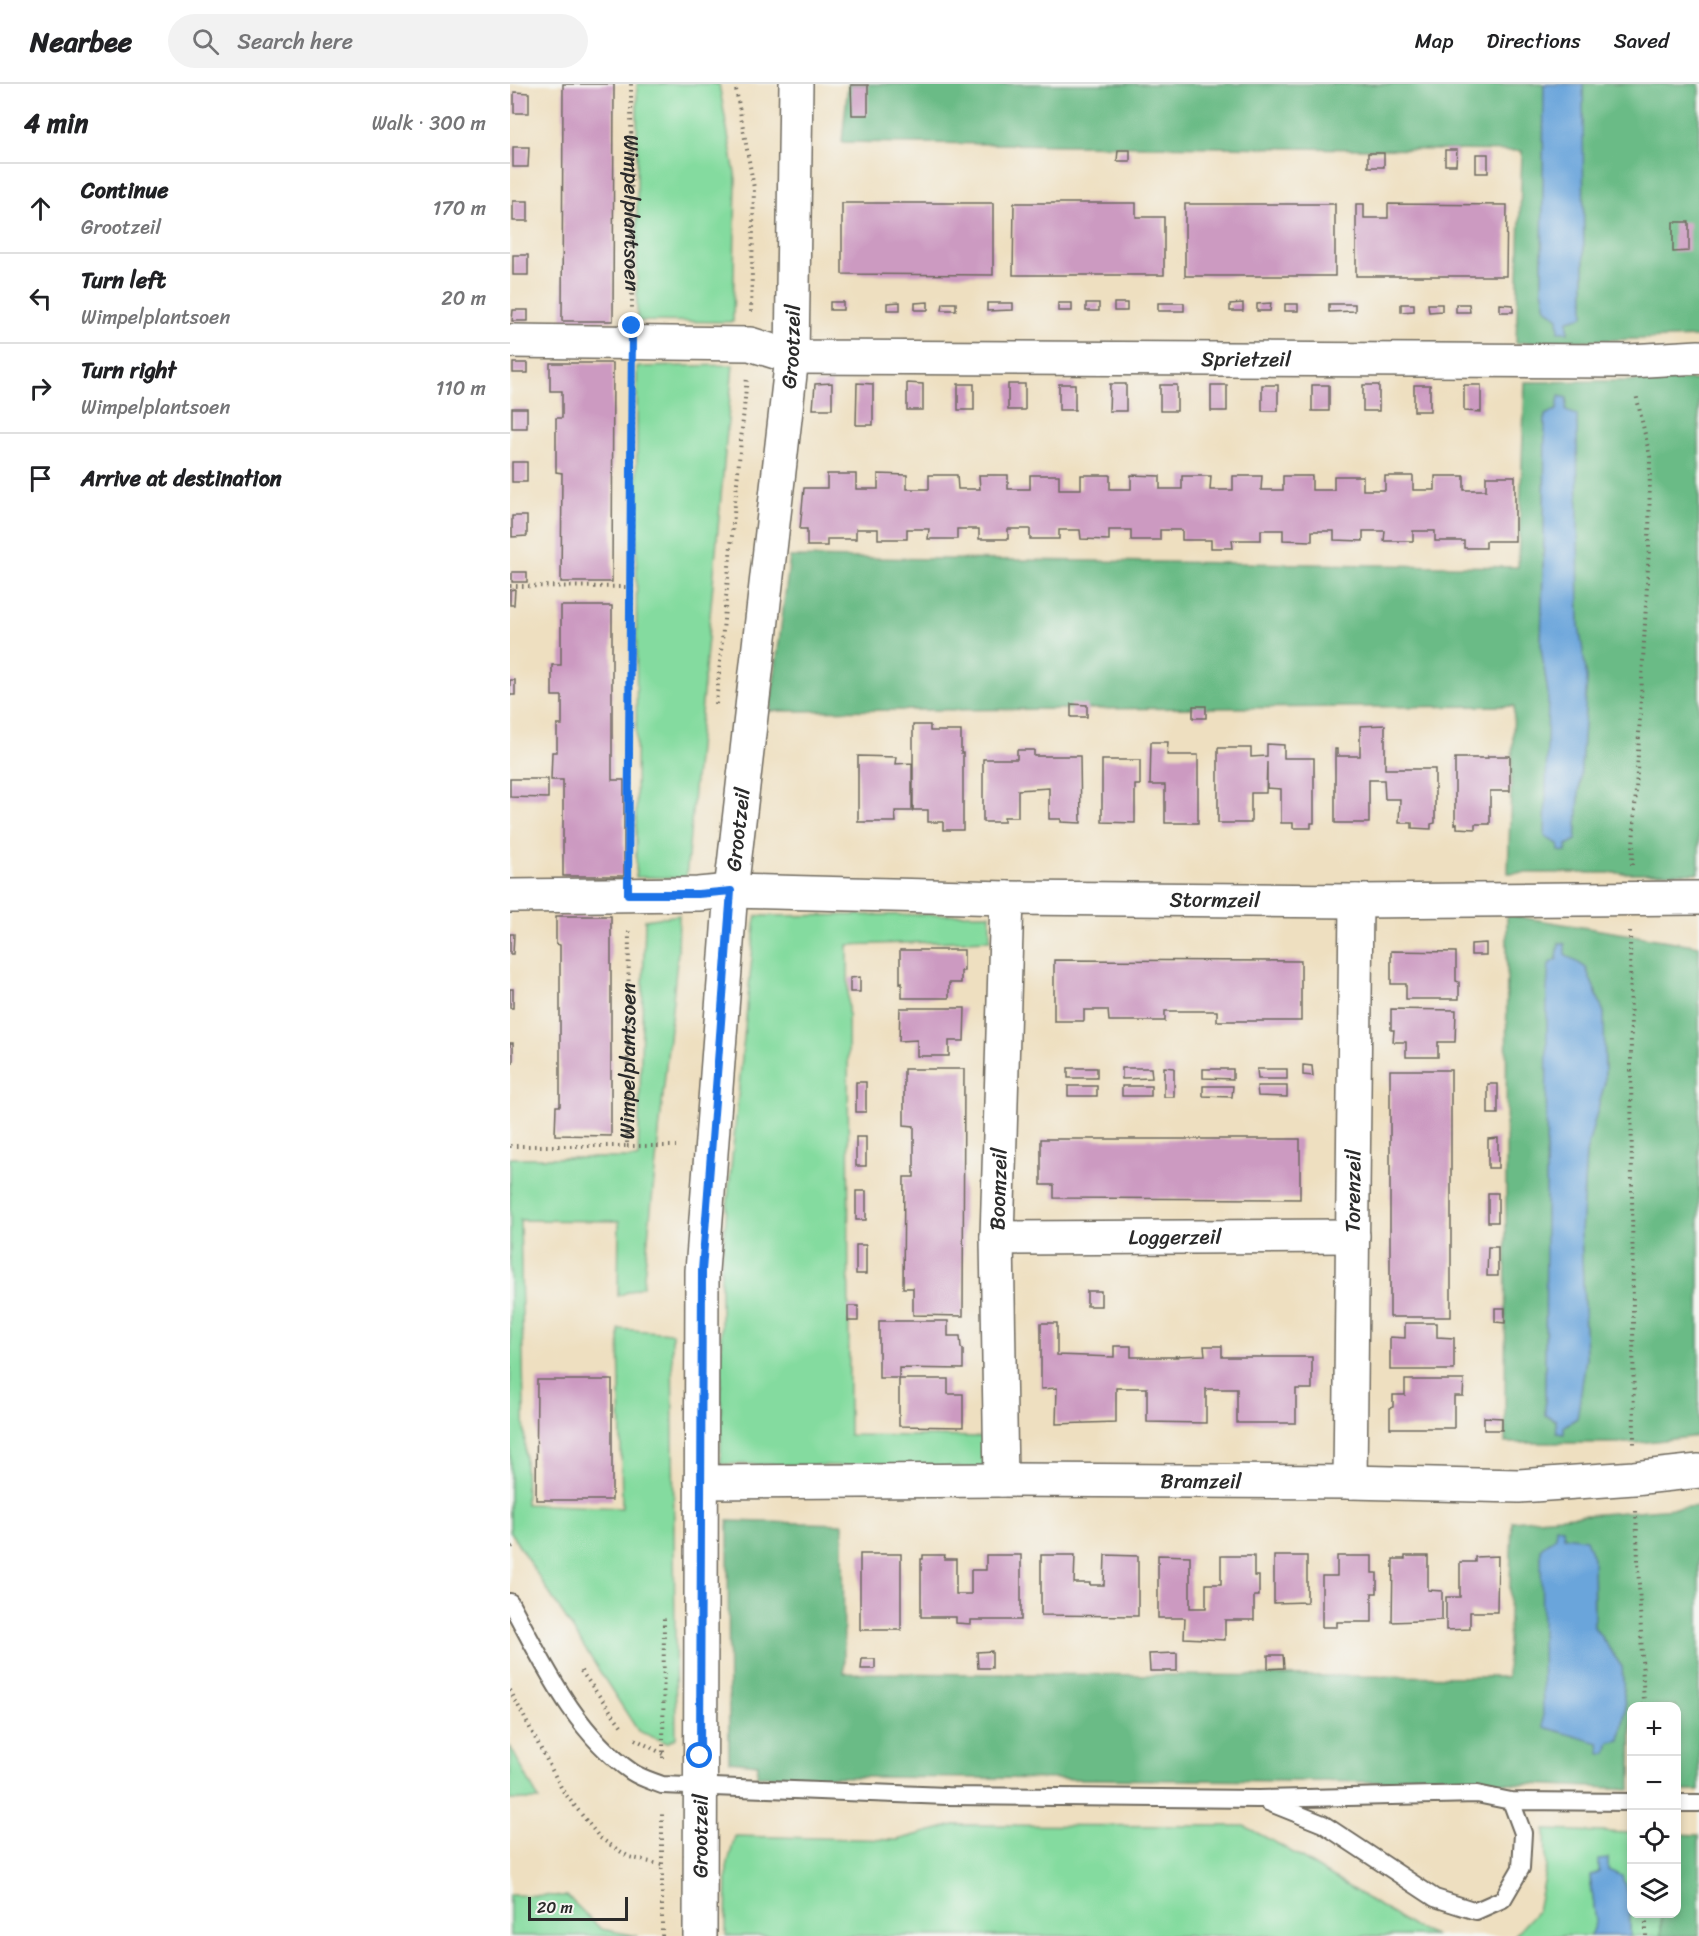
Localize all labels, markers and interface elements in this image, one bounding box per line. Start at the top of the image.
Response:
search box [168,14,588,68]
text: Nearbee [30,17,132,66]
text: Search here [237,22,353,61]
text: Map [1415,22,1453,60]
text: Directions [1486,22,1581,60]
text: Saved [1614,22,1669,60]
icon: search [189,25,222,58]
text: 4 min [24,100,88,146]
text: Walk · 300 m [372,106,486,141]
street label: Wimpelplantsoen [612,135,651,291]
text: Continue [81,171,169,210]
text: 170 m [433,191,486,226]
icon: ahead [24,192,57,225]
text: Grootzeil [81,210,161,245]
text: Turn left [81,261,166,300]
text: 20 m [441,281,486,316]
icon: left [24,282,57,315]
text: Wimpelplantsoen [81,300,230,335]
street label: Grootzeil [770,303,812,391]
route end [618,312,644,338]
street label: Sprietzeil [1201,340,1292,378]
text: Turn right [81,351,176,390]
text: 110 m [436,371,486,406]
icon: right [24,372,57,405]
text: Wimpelplantsoen [81,390,230,425]
text: Arrive at destination [81,459,282,498]
icon: arrive [24,462,57,495]
street label: Grootzeil [714,785,762,873]
street label: Stormzeil [1169,880,1261,919]
street label: Wimpelplantsoen [608,982,647,1140]
street label: Boomzeil [978,1146,1019,1231]
street label: Torenzeil [1334,1148,1372,1233]
street label: Loggerzeil [1128,1218,1223,1256]
street label: Bramzeil [1160,1462,1243,1500]
map controls [1627,1702,1681,1918]
button: + [1627,1702,1681,1756]
route start [686,1742,712,1768]
button: − [1627,1756,1681,1810]
street label: Grootzeil [681,1793,719,1878]
button: locate [1627,1810,1681,1864]
button: layers [1627,1864,1681,1918]
text: 20 m [537,1893,573,1922]
scale bar [528,1894,628,1922]

